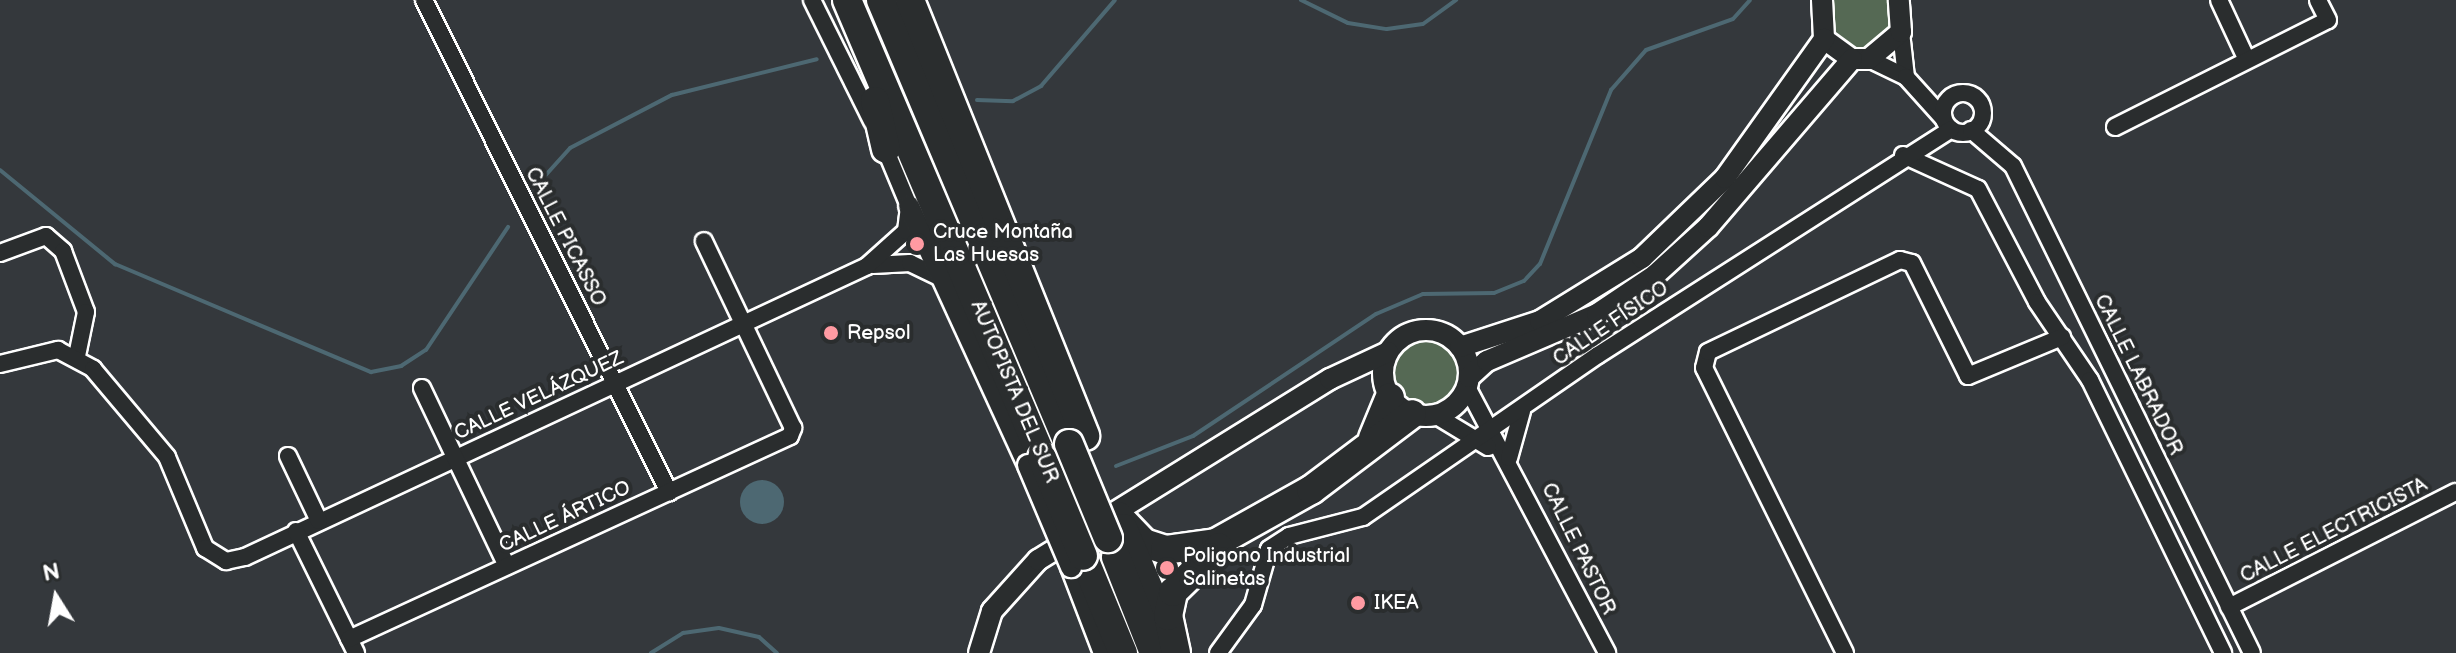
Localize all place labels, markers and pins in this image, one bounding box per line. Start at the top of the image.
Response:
place label: Cruce Montaña Las Huesas [933,220,1073,267]
marker: Cruce Montaña Las Huesas [908,235,926,253]
place label: Repsol [847,321,910,345]
marker: Repsol [822,324,840,342]
place label: Poligono Industrial Salinetas [1183,544,1350,591]
marker: Poligono Industrial Salinetas [1158,559,1176,577]
place label: IKEA [1374,591,1418,615]
marker: IKEA [1349,594,1367,612]

